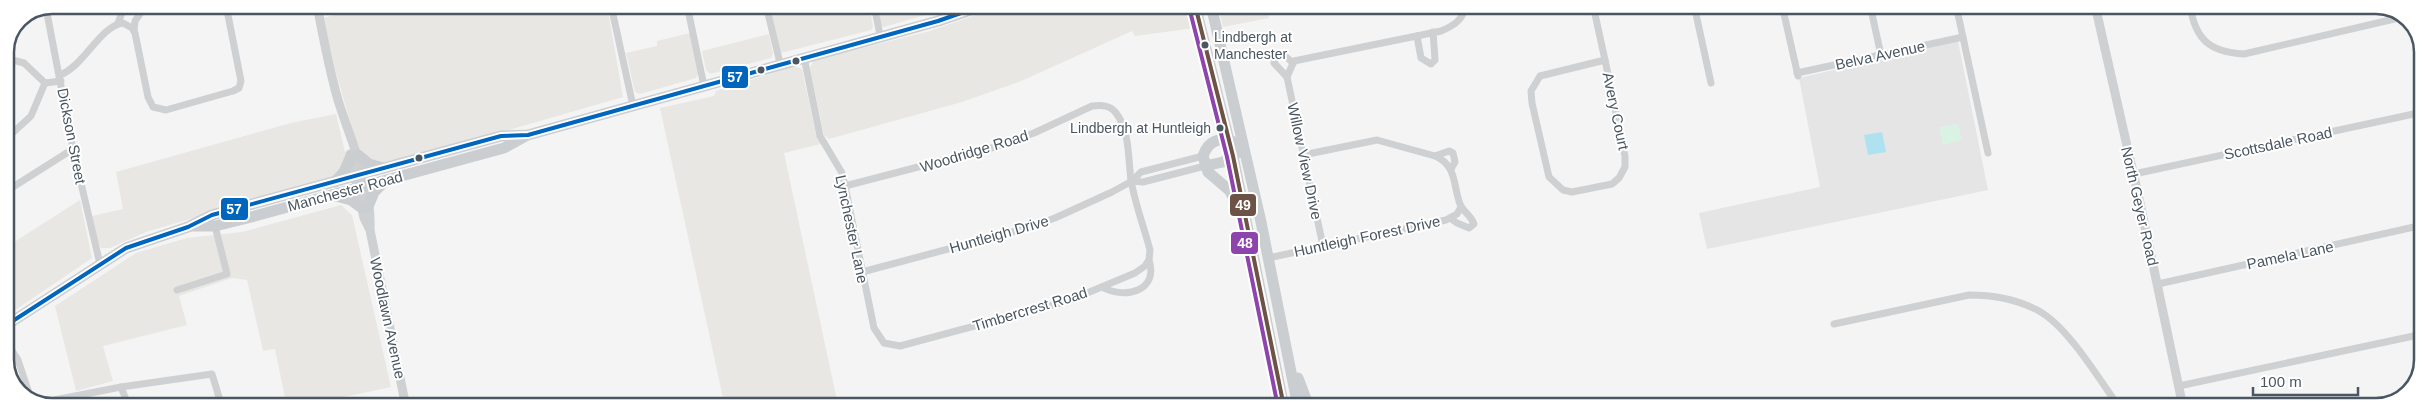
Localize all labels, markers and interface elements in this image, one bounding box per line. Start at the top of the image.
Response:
place label: Lindbergh at Manchester [1214,29,1292,62]
street label: Belva Avenue [1833,37,1927,73]
marker: Lindbergh at Manchester [1200,40,1210,50]
unlabelled marker [791,56,801,66]
line badge: 57 [721,65,749,89]
unlabelled marker [756,65,766,75]
text: 57 [727,69,743,85]
street label: Avery Court [1599,71,1633,152]
street label: Dickson Street [54,87,90,186]
street label: Willow View Drive [1284,101,1326,221]
place label: Lindbergh at Huntleigh [1070,120,1211,136]
marker: Lindbergh at Huntleigh [1215,123,1225,133]
street label: Scottsdale Road [2222,123,2334,163]
street label: Woodridge Road [918,126,1030,176]
street label: North Geyer Road [2118,145,2162,267]
unlabelled marker [414,153,424,163]
street label: Manchester Road [286,167,404,215]
street label: Lynchester Lane [832,173,872,285]
line badge: 49 [1229,193,1257,217]
line badge: 57 [220,197,249,221]
text: 49 [1235,197,1251,213]
text: 57 [226,201,242,217]
street label: Huntleigh Drive [947,212,1051,256]
street label: Huntleigh Forest Drive [1292,212,1442,260]
line badge: 48 [1230,231,1259,255]
text: 48 [1237,235,1253,251]
street label: Pamela Lane [2245,237,2335,273]
street label: Woodlawn Avenue [367,256,409,380]
street label: Timbercrest Road [971,284,1089,334]
scale bar [2253,364,2358,396]
text: 100 m [2260,373,2302,390]

